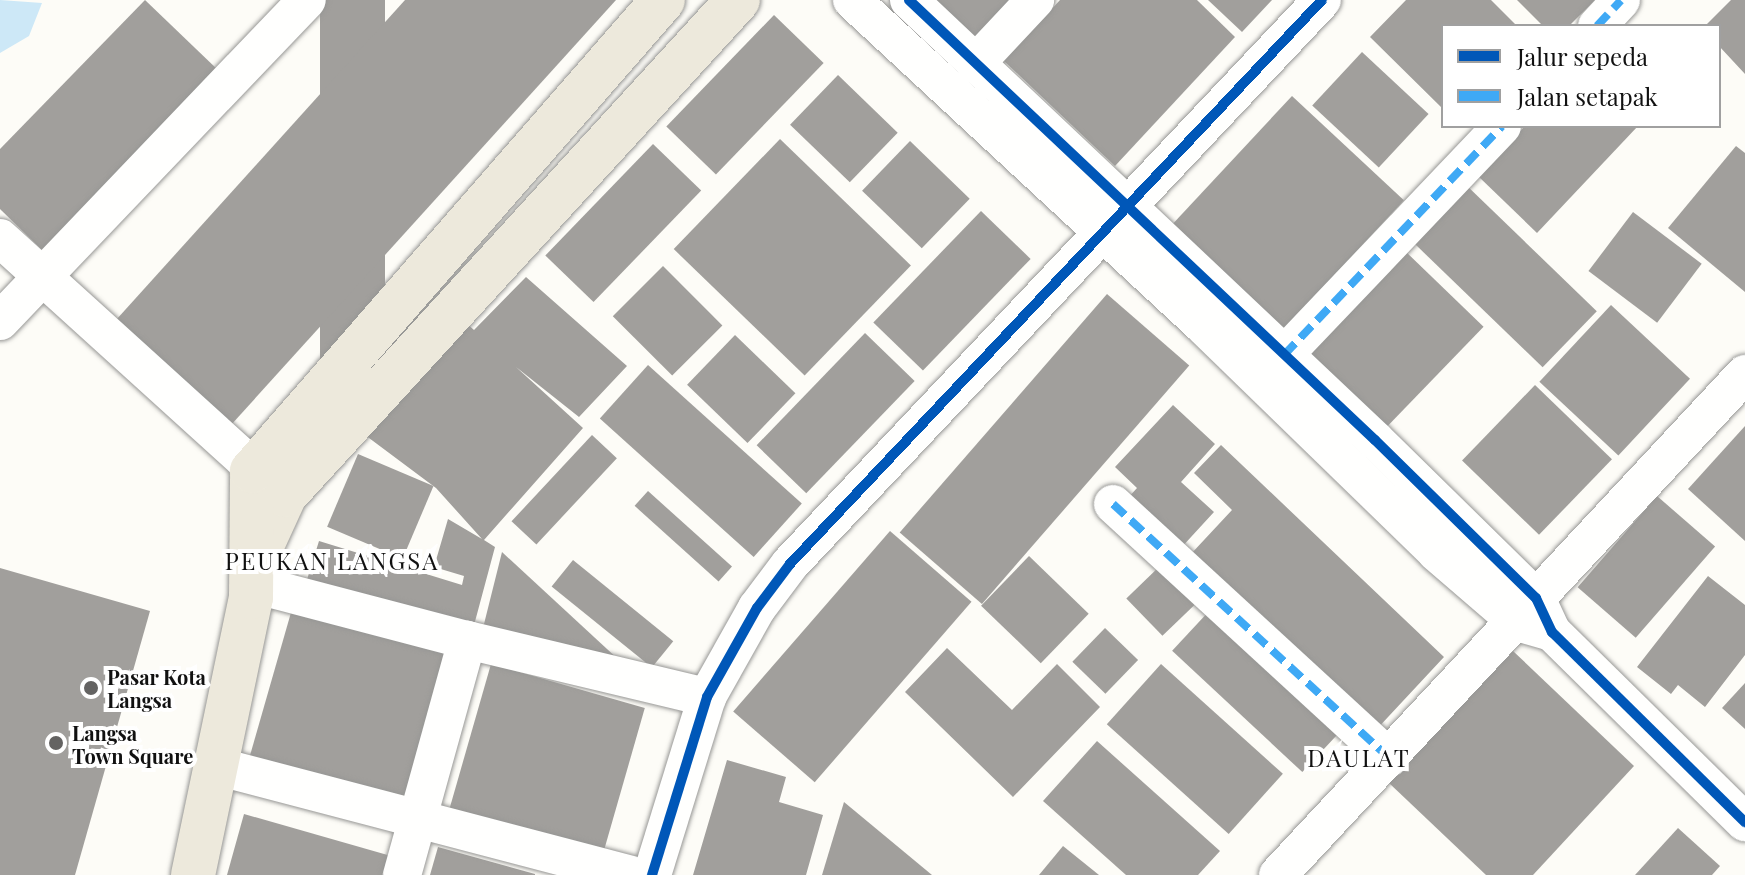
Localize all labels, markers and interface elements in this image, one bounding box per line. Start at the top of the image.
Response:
legend [1441,24,1721,128]
text: Jalur sepeda [1517,40,1648,72]
text: Jalan setapak [1517,80,1658,112]
district label: PEUKAN LANGSA [225,547,439,575]
place label: Pasar Kota Langsa [107,664,206,711]
marker: Pasar Kota Langsa [82,679,100,697]
place label: Langsa Town Square [72,720,193,767]
marker: Langsa Town Square [47,734,65,752]
district label: DAULAT [1307,744,1411,772]

